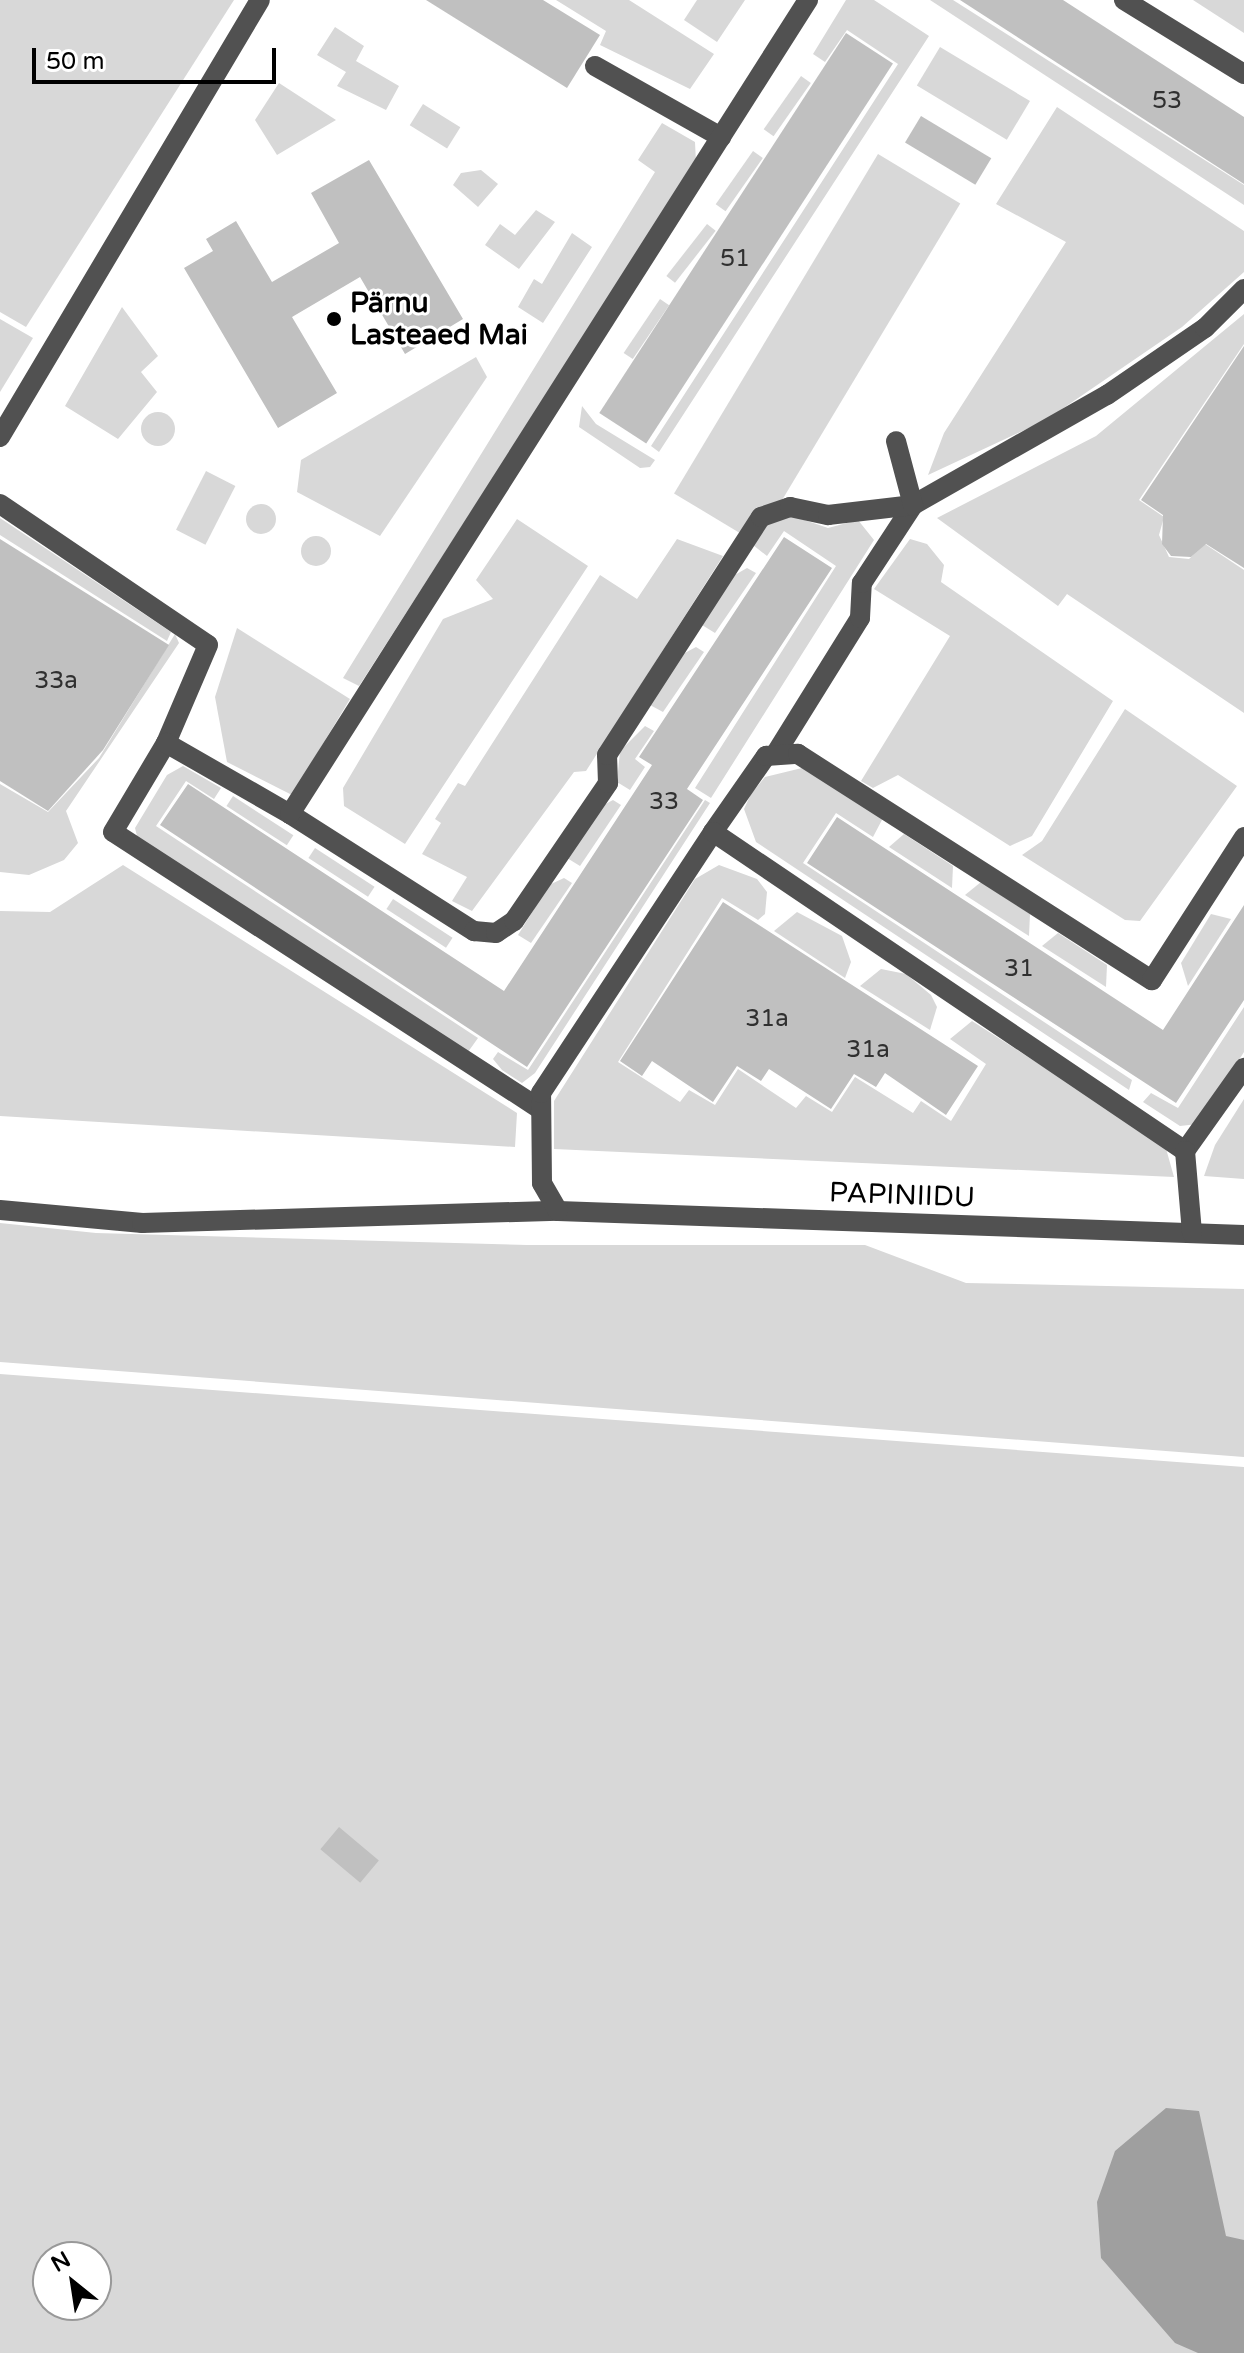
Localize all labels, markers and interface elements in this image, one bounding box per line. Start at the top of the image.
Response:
scale bar [36,32,280,82]
text: 50 m [46,47,104,76]
house number: 53 [1152,87,1182,115]
house number: 51 [720,245,750,273]
place label: Pärnu Lasteaed Mai [350,286,528,352]
marker: Pärnu Lasteaed Mai [325,310,343,328]
house number: 33a [34,667,78,695]
house number: 33 [649,788,679,816]
house number: 31 [1004,955,1034,983]
house number: 31a [745,1005,789,1033]
house number: 31a [846,1036,890,1064]
street label: PAPINIIDU [828,1176,976,1214]
north arrow [32,2241,112,2321]
text: N [47,2246,75,2278]

